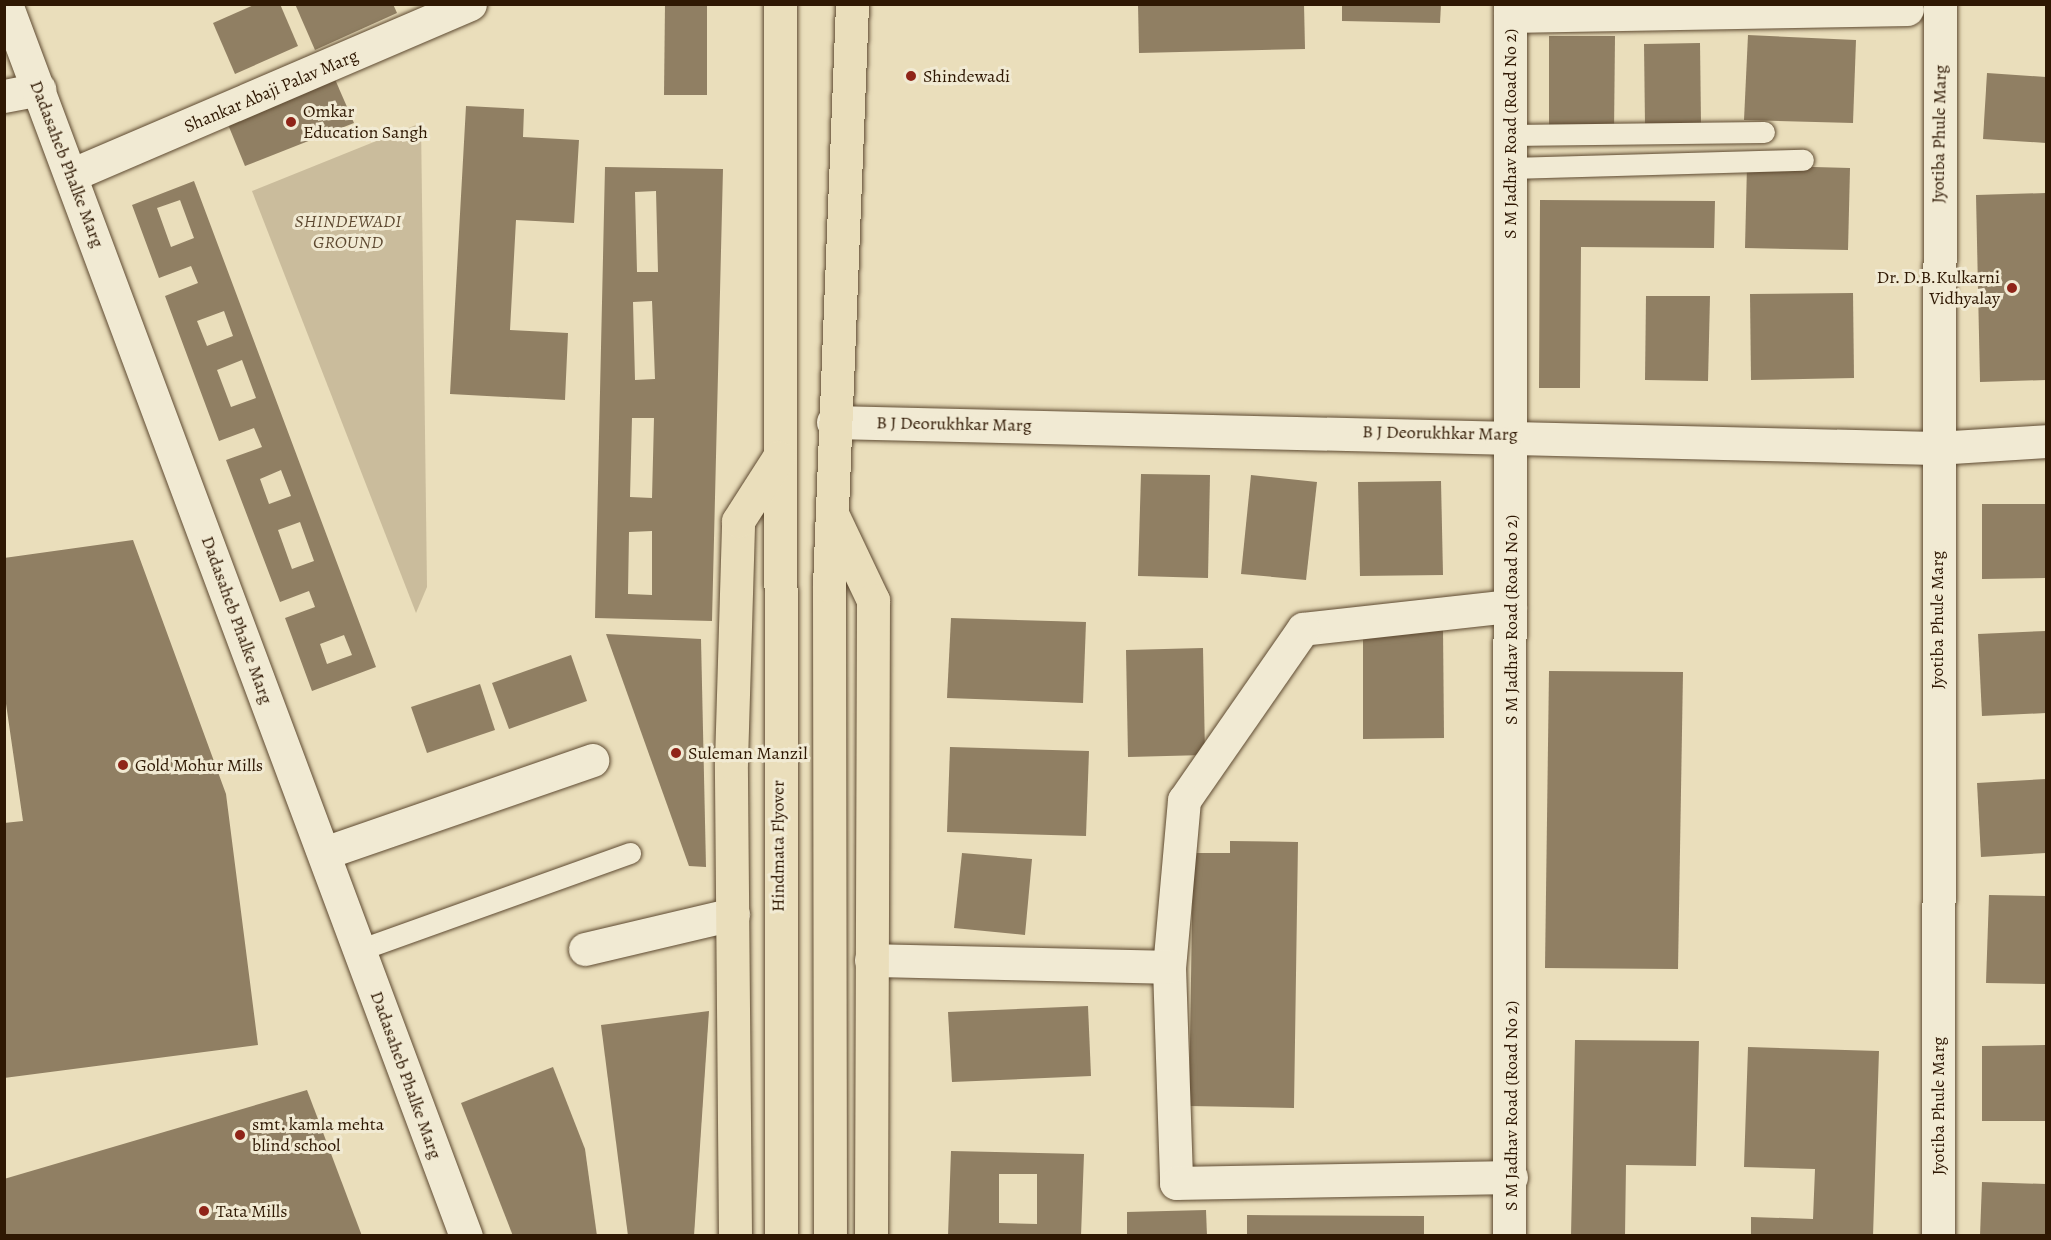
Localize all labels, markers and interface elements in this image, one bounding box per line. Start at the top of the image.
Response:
street label: S M Jadhav Road (Road No 2) [1499,29,1521,239]
street label: Shankar Abaji Palav Marg [181,45,361,137]
place label: Shindewadi [923,65,1010,87]
street label: Jyotiba Phule Marg [1927,65,1951,203]
marker: Shindewadi [904,69,918,83]
street label: Dadasaheb Phalke Marg [25,78,109,250]
place label: Omkar Education Sangh [303,101,428,144]
marker: Omkar Education Sangh [284,115,298,129]
park label: SHINDEWADI GROUND [295,211,401,254]
place label: Dr. D.B.Kulkarni Vidhyalay [1876,267,2000,310]
marker: Dr. D.B.Kulkarni Vidhyalay [2005,281,2019,295]
street label: B J Deorukhkar Marg [876,412,1032,436]
street label: B J Deorukhkar Marg [1362,421,1518,445]
street label: S M Jadhav Road (Road No 2) [1500,515,1522,725]
street label: Dadasaheb Phalke Marg [197,533,277,707]
street label: Jyotiba Phule Marg [1926,551,1948,689]
place label: Suleman Manzil [688,742,808,764]
marker: Suleman Manzil [669,746,683,760]
place label: Gold Mohur Mills [135,754,263,776]
marker: Gold Mohur Mills [116,758,130,772]
street label: Hindmata Flyover [767,780,789,912]
street label: Dadasaheb Phalke Marg [366,988,446,1162]
street label: S M Jadhav Road (Road No 2) [1500,1001,1522,1211]
street label: Jyotiba Phule Marg [1927,1037,1949,1175]
place label: smt. kamla mehta blind school [252,1114,384,1156]
marker: smt. kamla mehta blind school [233,1128,247,1142]
place label: Tata Mills [216,1200,287,1222]
marker: Tata Mills [197,1204,211,1218]

